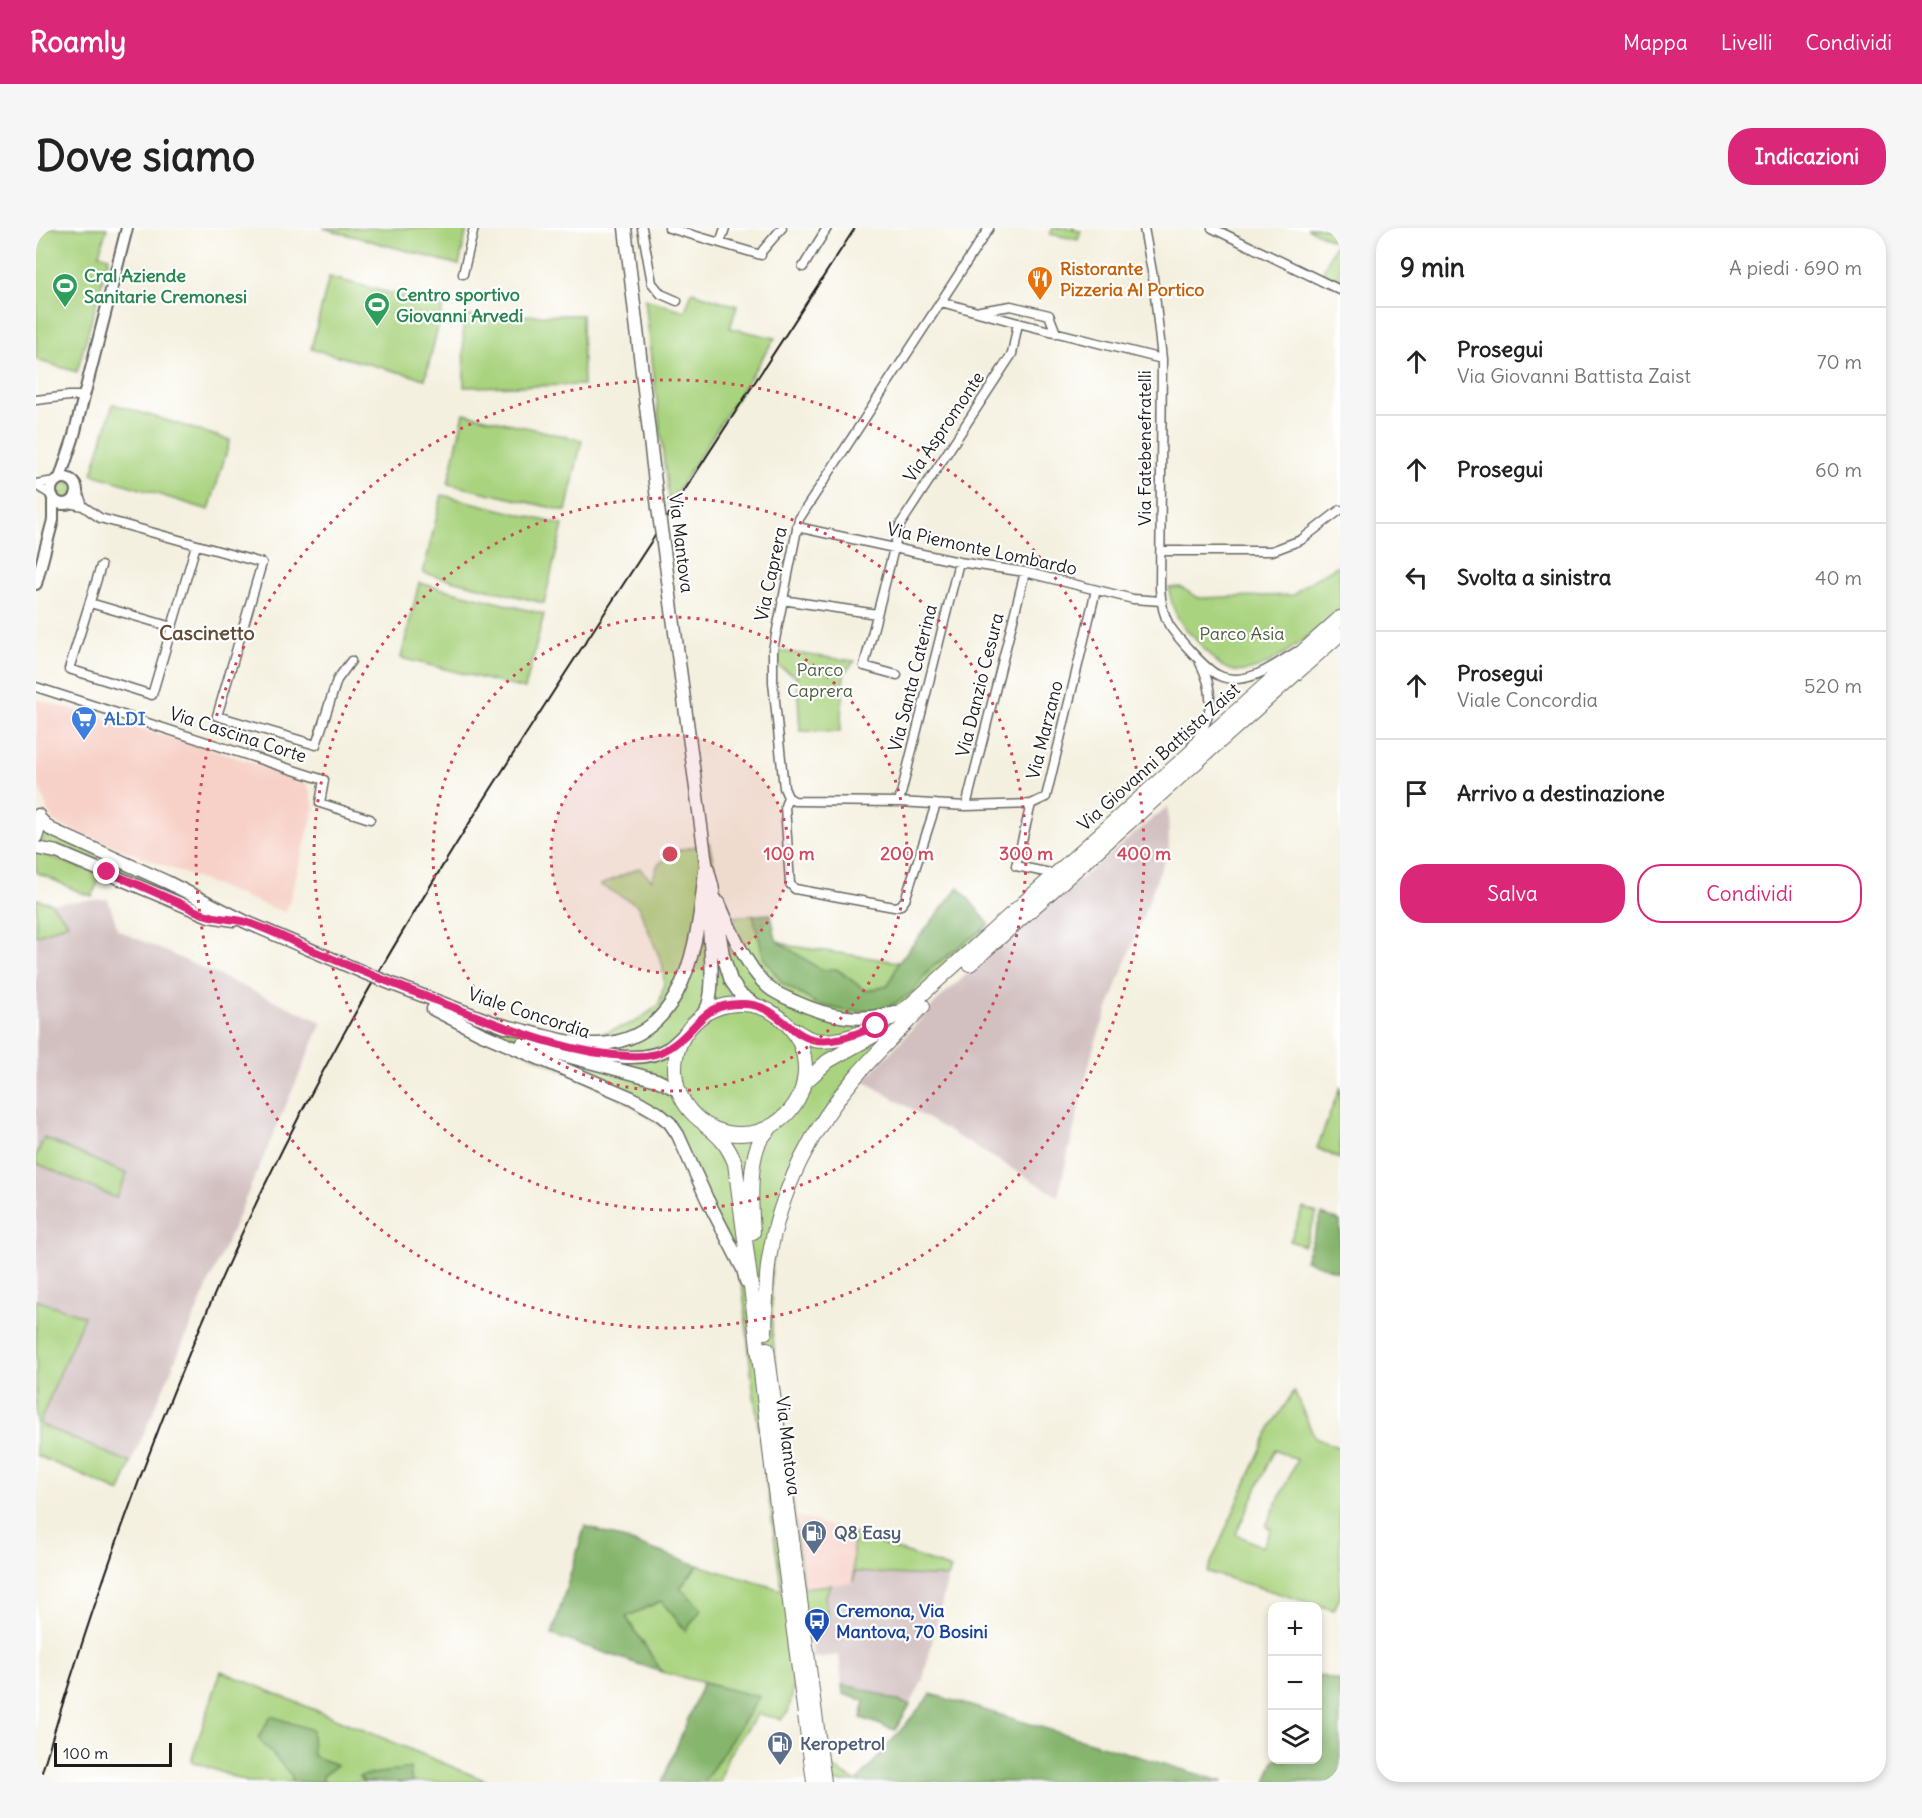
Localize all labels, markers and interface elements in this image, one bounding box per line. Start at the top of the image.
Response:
text: Roamly [30,24,126,60]
text: Mappa [1623,29,1688,56]
text: Livelli [1721,29,1772,56]
text: Condividi [1805,29,1892,56]
button: Indicazioni [1728,128,1886,185]
text: Dove siamo [36,130,255,182]
text: 9 min [1400,251,1465,284]
text: A piedi · 690 m [1729,255,1862,280]
place label: Ristorante Pizzeria Al Portico [1060,257,1204,301]
place label: Cral Aziende Sanitarie Cremonesi [84,264,247,308]
restaurant icon: Ristorante Pizzeria Al Portico [1025,264,1055,302]
sports icon: Cral Aziende Sanitarie Cremonesi [50,271,80,309]
place label: Centro sportivo Giovanni Arvedi [396,283,523,327]
sports icon: Centro sportivo Giovanni Arvedi [362,290,392,328]
text: Prosegui [1457,335,1543,363]
icon: ahead [1400,345,1433,378]
text: 70 m [1817,349,1862,374]
text: Via Giovanni Battista Zaist [1457,363,1691,388]
street label: Via Aspromonte [898,367,989,487]
street label: Via Fatebenefratelli [1133,370,1156,526]
icon: ahead [1400,453,1433,486]
text: Prosegui [1457,455,1543,483]
text: 60 m [1815,457,1862,482]
street label: Via Mantova [664,492,699,594]
street label: Via Piemonte Lombardo [885,517,1079,580]
street label: Via Caprera [749,525,792,623]
icon: left [1400,561,1433,594]
text: Svolta a sinistra [1457,563,1611,591]
text: 40 m [1815,565,1862,590]
street label: Via Santa Caterina [883,602,942,754]
street label: Via Danzio Cesura [951,611,1009,759]
district label: Cascinetto [159,620,255,645]
park label: Parco Asia [1199,622,1285,645]
park label: Parco Caprera [787,658,853,702]
text: Prosegui [1457,659,1543,687]
icon: ahead [1400,669,1433,702]
text: 520 m [1804,673,1862,698]
street label: Via Marzano [1021,678,1068,782]
street label: Via Giovanni Battista Zaist [1073,678,1245,836]
text: Viale Concordia [1457,687,1598,712]
street label: Via Cascina Corte [167,702,310,768]
supermarket icon: ALDI [69,704,99,742]
place label: ALDI [104,707,146,730]
icon: arrive [1400,777,1433,810]
text: Arrivo a destinazione [1457,779,1665,807]
text: 100 m [764,842,815,865]
text: 200 m [880,842,934,865]
text: 300 m [999,842,1053,865]
text: 400 m [1117,842,1171,865]
centre of rings [660,844,680,864]
route end [93,858,119,884]
button: Salva [1400,864,1625,923]
button: Condividi [1637,864,1862,923]
street label: Viale Concordia [465,982,593,1043]
route start [862,1012,888,1038]
street label: Via Mantova [771,1395,806,1497]
fuel station icon: Q8 Easy [799,1518,829,1556]
place label: Q8 Easy [834,1521,901,1544]
place label: Cremona, Via Mantova, 70 Bosini [836,1599,988,1643]
map controls [1268,1602,1322,1764]
button: + [1268,1602,1322,1656]
bus stop icon: Cremona, Via Mantova, 70 Bosini [802,1606,832,1644]
button: − [1268,1656,1322,1710]
button: layers [1268,1710,1322,1764]
fuel station icon: Keropetrol [765,1729,795,1767]
place label: Keropetrol [800,1732,885,1755]
scale bar [54,1740,172,1768]
text: 100 m [63,1743,108,1763]

